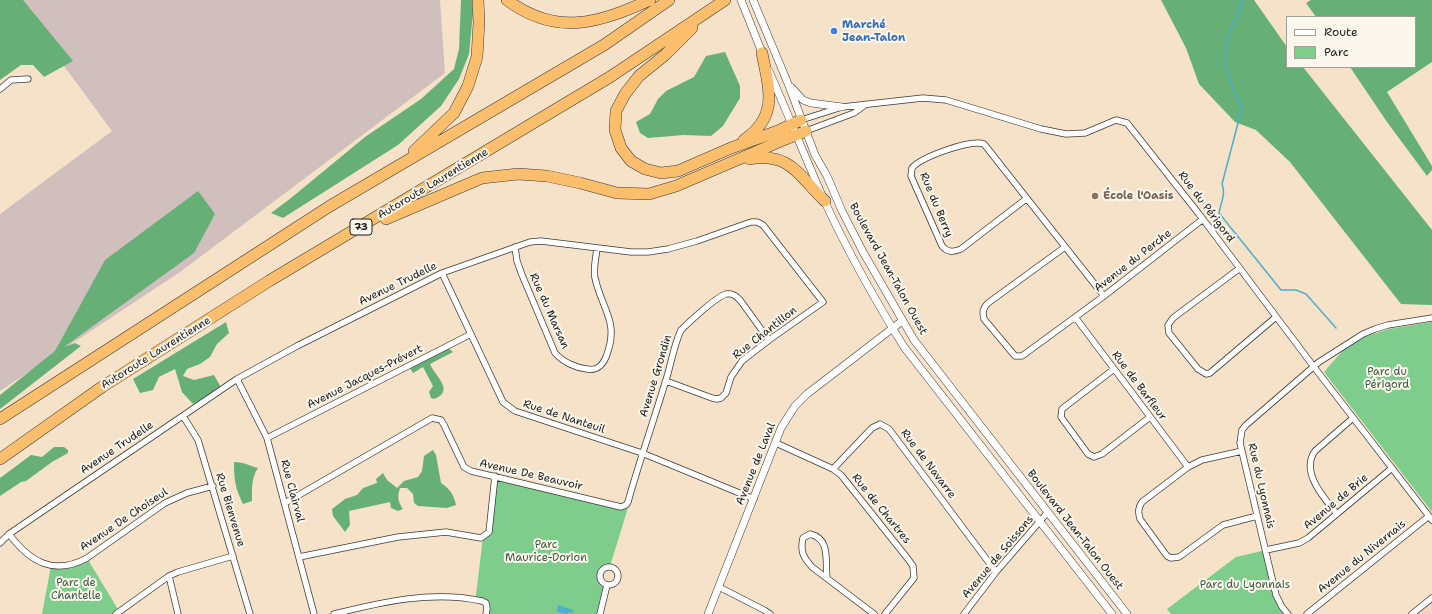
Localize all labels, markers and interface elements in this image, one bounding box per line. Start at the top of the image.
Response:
legend [1286,16,1416,68]
place label: Marché Jean-Talon [842,18,905,44]
text: Route [1324,24,1358,40]
marker: Marché Jean-Talon [829,26,839,36]
text: Parc [1324,44,1349,60]
street label: Autoroute Laurentienne [375,146,491,222]
street label: Rue du Périgord [1175,169,1237,245]
street label: Rue du Berry [916,171,956,239]
place label: École l'Oasis [1103,189,1173,203]
marker: École l'Oasis [1090,191,1100,201]
street label: Boulevard Jean-Talon Ouest [846,201,930,337]
road number: 73 [350,219,372,235]
street label: Avenue du Perche [1092,227,1174,295]
street label: Avenue Trudelle [357,259,439,309]
street label: Rue du Marsan [526,271,572,351]
street label: Rue Chantillon [730,304,800,362]
street label: Autoroute Laurentienne [99,314,213,392]
street label: Avenue Grondin [637,333,675,419]
street label: Avenue Jacques-Prévert [305,342,425,412]
street label: Rue de Barfleur [1109,349,1169,423]
park label: Parc du Périgord [1365,365,1409,391]
street label: Rue de Nanteuil [521,398,607,436]
street label: Avenue Trudelle [78,419,156,477]
street label: Avenue de Laval [733,421,779,507]
street label: Rue de Navarre [898,427,958,501]
street label: Rue du Lyonnais [1245,442,1277,530]
street label: Avenue De Beauvoir [478,457,584,493]
street label: Rue Clairval [277,458,307,524]
street label: Boulevard Jean-Talon Ouest [1024,467,1126,593]
street label: Rue Bienvenue [212,471,248,549]
street label: Rue de Chartres [849,471,913,547]
street label: Avenue de Brie [1301,471,1371,533]
street label: Avenue De Choiseul [77,486,171,554]
street label: Avenue de Soissons [960,513,1036,601]
street label: Avenue du Nivernais [1315,518,1409,596]
park label: Parc Maurice-Dorion [505,538,587,564]
park label: Parc de Chantelle [51,576,101,602]
park label: Parc du Lyonnais [1200,578,1290,592]

